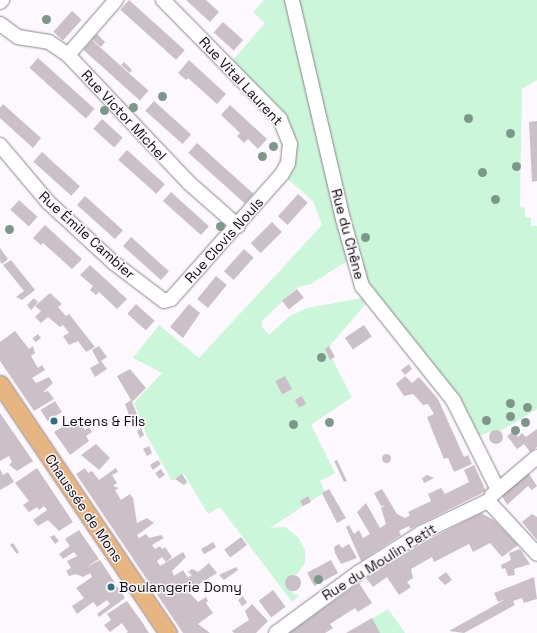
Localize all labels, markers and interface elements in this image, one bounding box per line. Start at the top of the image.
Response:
street label: Rue Vital Laurent [196,33,286,129]
street label: Rue Victor Michel [78,66,170,164]
street label: Rue du Chêne [328,187,368,281]
street label: Rue Émile Cambier [36,188,138,282]
street label: Rue Clovis Nouls [181,194,267,286]
place label: Letens & Fils [62,413,145,429]
marker: Letens & Fils [49,416,59,426]
street label: Chaussée de Mons [42,451,126,565]
street label: Rue du Moulin Petit [319,520,439,604]
place label: Boulangerie Domy [119,579,242,595]
marker: Boulangerie Domy [106,582,116,592]

